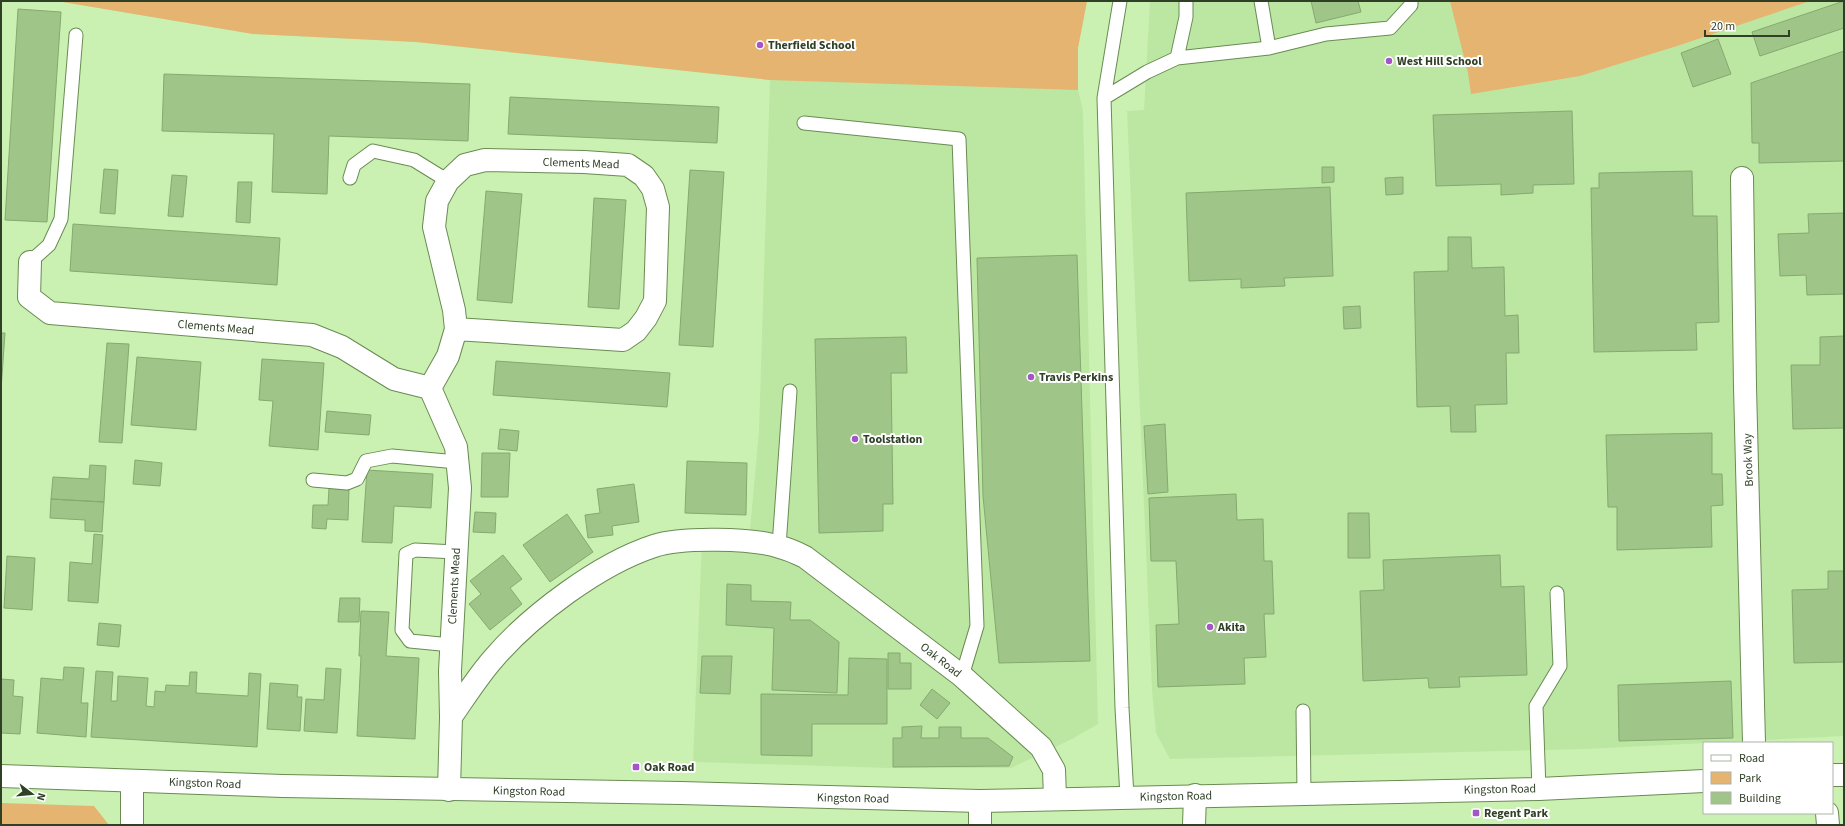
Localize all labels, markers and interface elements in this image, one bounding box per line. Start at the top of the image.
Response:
scale bar [1705,12,1789,38]
text: 20 m [1711,18,1735,35]
place label: Therfield School [768,37,855,54]
marker: Therfield School [755,40,765,50]
place label: West Hill School [1397,53,1482,70]
marker: West Hill School [1384,56,1394,66]
street label: Clements Mead [542,154,620,173]
street label: Clements Mead [177,316,255,339]
place label: Travis Perkins [1039,369,1113,386]
marker: Travis Perkins [1026,372,1036,382]
place label: Toolstation [863,431,923,448]
street label: Brook Way [1739,433,1758,487]
marker: Toolstation [850,434,860,444]
street label: Clements Mead [444,547,465,625]
place label: Akita [1217,619,1245,636]
marker: Akita [1205,622,1215,632]
street label: Oak Road [916,639,965,682]
legend [1703,742,1833,814]
text: Road [1739,750,1765,767]
place label: Oak Road [644,759,695,776]
marker: Oak Road [631,762,641,772]
text: Park [1739,770,1761,787]
north arrow [12,774,52,814]
street label: Kingston Road [168,774,241,793]
street label: Kingston Road [1464,780,1536,799]
street label: Kingston Road [493,782,565,801]
street label: Kingston Road [1140,787,1212,806]
street label: Kingston Road [817,789,889,808]
text: Building [1739,790,1781,807]
text: N [33,791,49,802]
place label: Regent Park [1484,805,1548,822]
marker: Regent Park [1471,808,1481,818]

